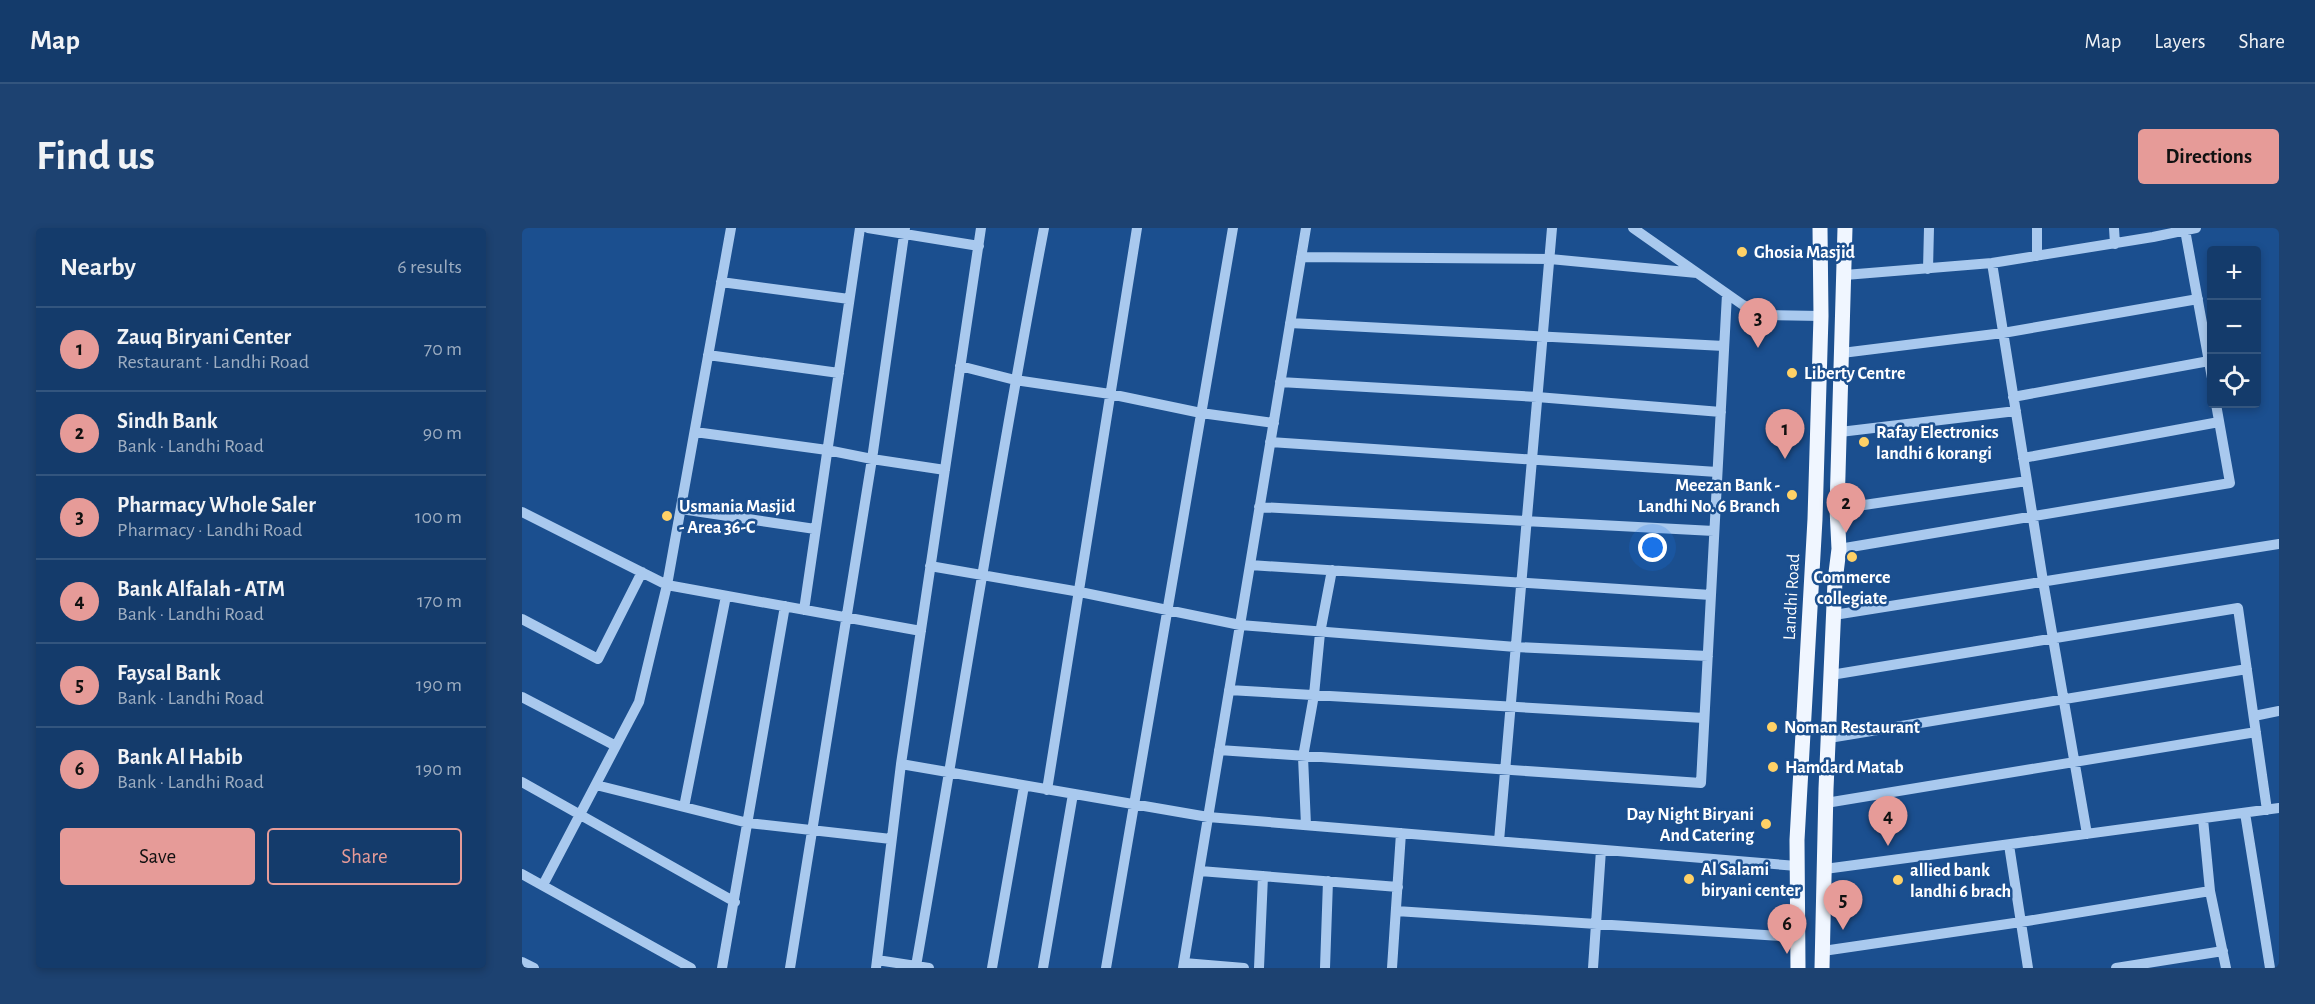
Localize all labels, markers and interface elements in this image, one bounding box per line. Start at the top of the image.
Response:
text: Map [30,27,80,55]
text: Map [2085,31,2121,52]
text: Layers [2154,31,2205,52]
text: Share [2238,31,2285,52]
button: Directions [2138,129,2279,184]
text: Find us [36,135,155,177]
place label: Ghosia Masjid [1754,244,1856,262]
marker: Ghosia Masjid [1735,245,1749,259]
map controls [2207,246,2261,408]
button: + [2207,246,2261,300]
text: Nearby [60,254,136,280]
text: 6 results [397,257,462,277]
pin: 3 [1738,298,1778,348]
button: − [2207,300,2261,354]
text: Zauq Biryani Center [117,326,291,348]
text: 1 [76,339,83,359]
text: 70 m [424,339,462,359]
text: Restaurant · Landhi Road [117,352,309,372]
button: locate [2207,354,2261,408]
place label: Liberty Centre [1804,365,1905,383]
marker: Liberty Centre [1785,366,1799,380]
text: Sindh Bank [117,410,218,432]
pin: 1 [1766,410,1804,459]
text: 2 [75,423,84,443]
text: 90 m [423,423,462,443]
place label: Rafay Electronics landhi 6 korangi [1876,424,1999,463]
marker: Rafay Electronics landhi 6 korangi [1857,435,1871,449]
text: Bank · Landhi Road [117,436,264,456]
place label: Meezan Bank - Landhi No. 6 Branch [1638,477,1780,516]
pin: 2 [1826,484,1866,533]
marker: Meezan Bank - Landhi No. 6 Branch [1785,488,1799,502]
text: Pharmacy Whole Saler [117,494,316,516]
place label: Usmania Masjid - Area 36-C [679,498,796,537]
text: 3 [75,507,84,527]
text: 100 m [415,507,462,527]
marker: Usmania Masjid - Area 36-C [660,509,674,523]
text: Pharmacy · Landhi Road [117,520,302,540]
your location [1638,533,1667,562]
marker: Commerce collegiate [1845,550,1859,564]
street label: Landhi Road [1781,553,1803,641]
place label: Commerce collegiate [1814,569,1890,608]
text: Bank Alfalah - ATM [117,578,285,600]
text: 4 [74,591,85,611]
text: 170 m [417,591,462,611]
text: Bank · Landhi Road [117,604,264,624]
text: Faysal Bank [117,662,221,684]
text: 5 [75,675,84,695]
text: 190 m [416,675,462,695]
text: Bank · Landhi Road [117,688,264,708]
place label: Noman Restaurant [1784,719,1920,737]
marker: Noman Restaurant [1765,720,1779,734]
text: Bank Al Habib [117,746,243,768]
text: 6 [75,759,84,779]
text: 190 m [416,759,462,779]
place label: Hamdard Matab [1785,759,1904,777]
marker: Hamdard Matab [1766,760,1780,774]
text: Bank · Landhi Road [117,772,264,792]
pin: 4 [1868,796,1908,846]
place label: Day Night Biryani And Catering [1626,806,1755,845]
marker: Day Night Biryani And Catering [1759,817,1773,831]
button: Save [60,828,255,885]
button: Share [267,828,462,885]
place label: Al Salami biryani center [1701,861,1801,900]
place label: allied bank landhi 6 brach [1910,862,2011,901]
marker: Al Salami biryani center [1682,872,1696,886]
marker: allied bank landhi 6 brach [1891,873,1905,887]
pin: 5 [1824,880,1862,930]
pin: 6 [1768,904,1806,954]

